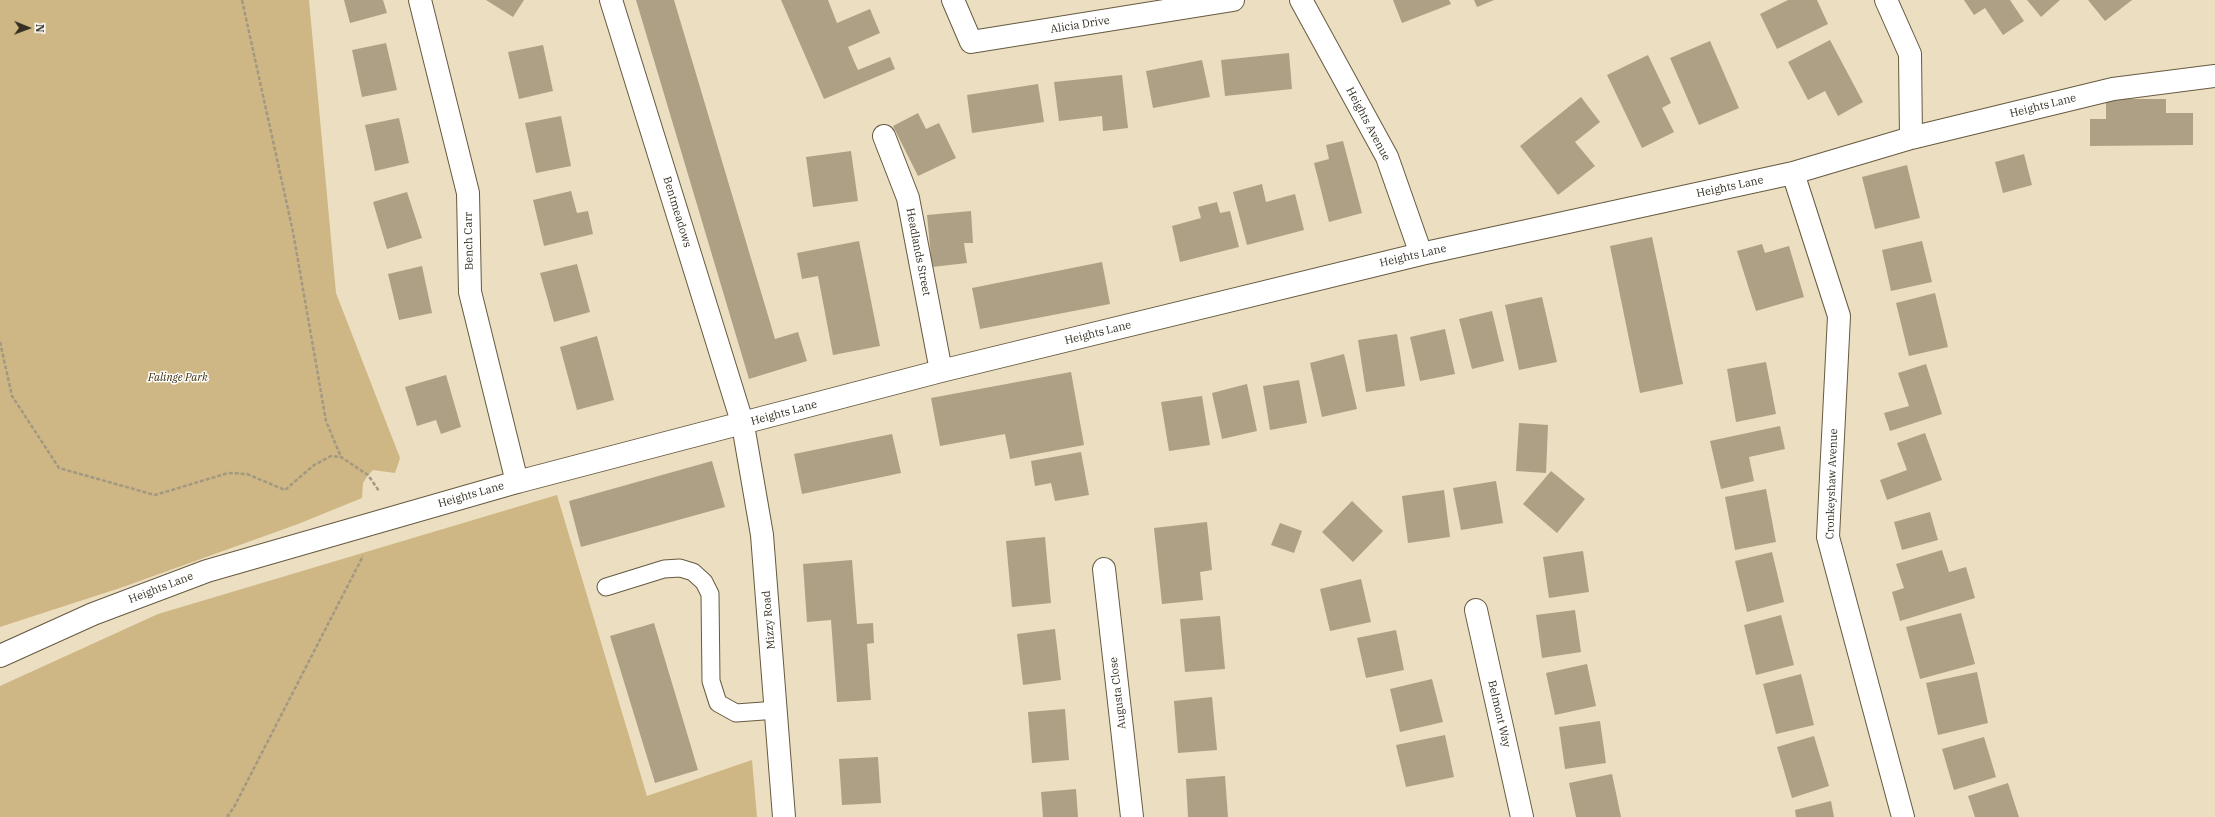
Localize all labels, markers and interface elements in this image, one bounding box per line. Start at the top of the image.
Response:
north arrow [8,8,48,48]
street label: Alicia Drive [1050,14,1110,36]
text: N [33,24,47,33]
street label: Heights Avenue [1343,85,1393,163]
street label: Heights Lane [2008,91,2078,121]
street label: Heights Lane [1695,173,1765,201]
street label: Bentmeadows [660,175,694,249]
street label: Headlands Street [903,207,933,297]
street label: Bench Carr [462,212,476,270]
street label: Heights Lane [1378,242,1448,270]
street label: Heights Lane [1063,318,1133,348]
park label: Falinge Park [148,371,208,385]
street label: Heights Lane [749,398,819,428]
street label: Cronkeyshaw Avenue [1823,428,1841,540]
street label: Heights Lane [436,479,506,511]
street label: Heights Lane [127,570,195,606]
street label: Mizzy Road [760,590,778,650]
street label: Augusta Close [1107,656,1129,730]
street label: Belmont Way [1485,679,1513,749]

